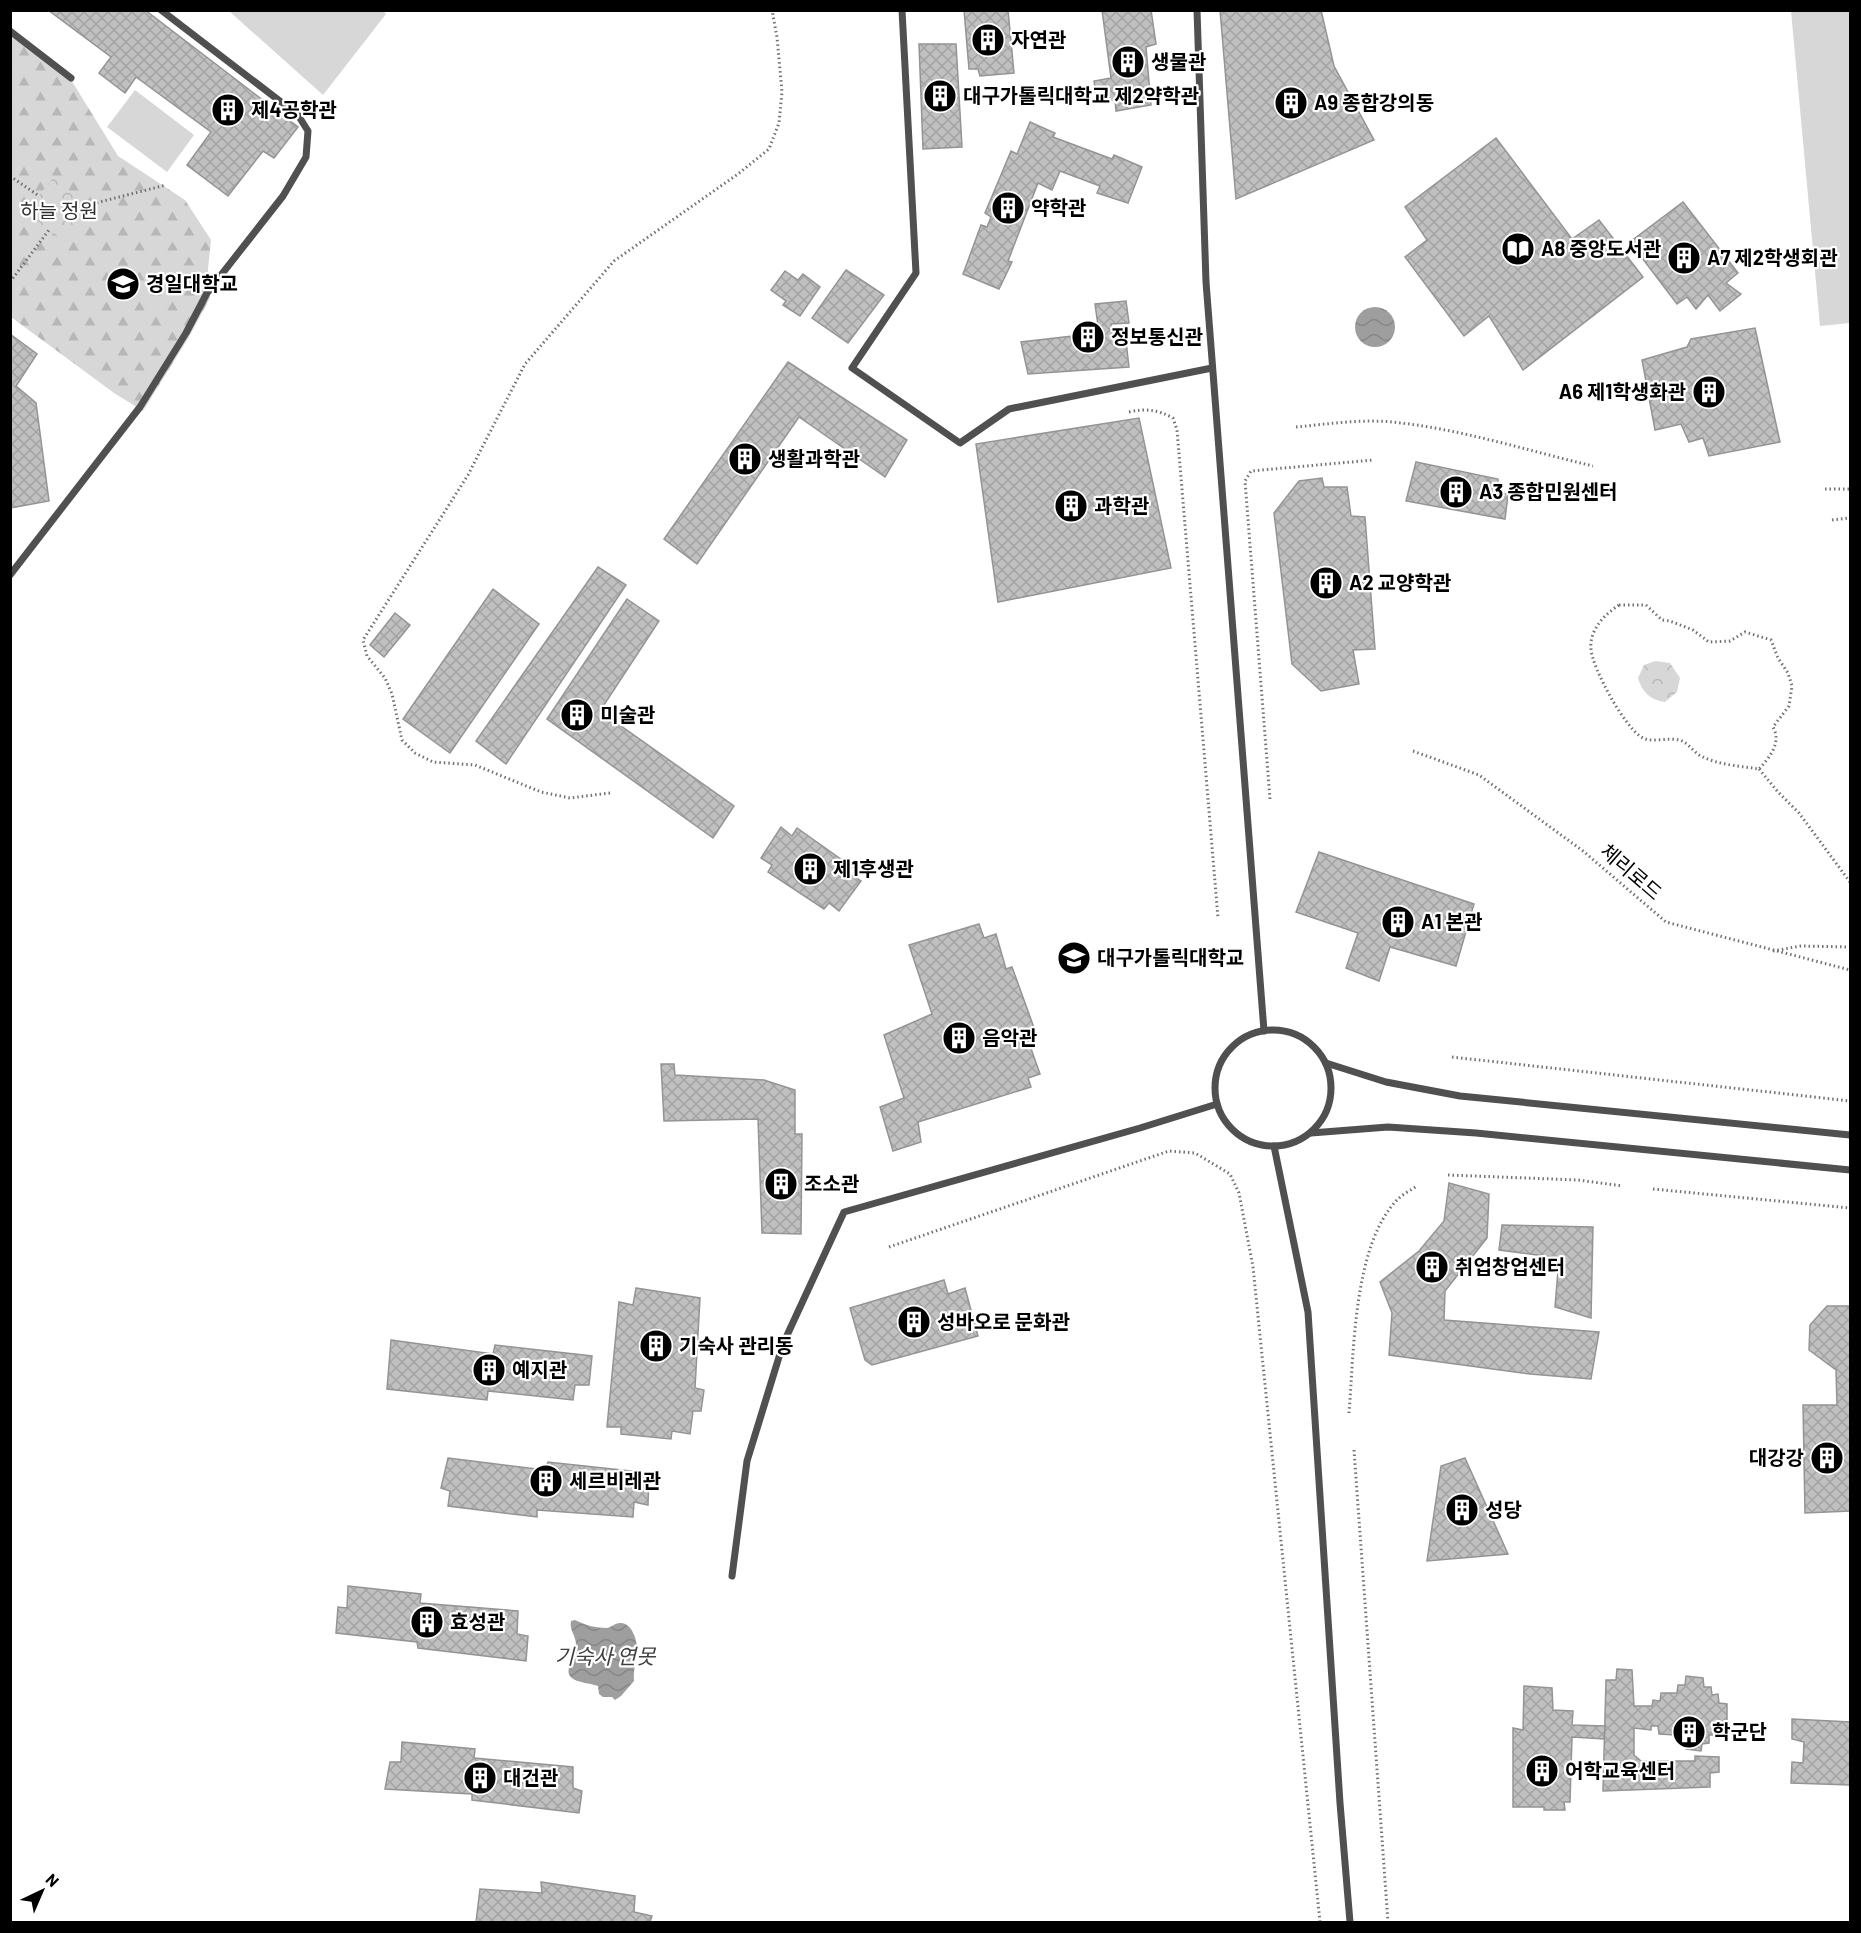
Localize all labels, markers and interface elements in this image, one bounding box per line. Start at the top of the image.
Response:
building icon: 자연관 [970,22,1006,58]
place label: 자연관 [1011,27,1067,51]
building icon: 생물관 [1110,44,1146,80]
place label: 생물관 [1151,49,1207,73]
building icon: 대구가톨릭대학교 제2약학관 [922,78,958,114]
place label: 대구가톨릭대학교 제2약학관 [963,83,1200,107]
building icon: A9 종합강의동 [1273,85,1309,121]
place label: A9 종합강의동 [1314,90,1434,114]
building icon: 제4공학관 [210,92,246,128]
place label: 제4공학관 [251,97,337,121]
building icon: 약학관 [990,190,1026,226]
place label: 약학관 [1031,195,1087,219]
park label: 하늘 정원 [20,198,98,222]
library icon: A8 중앙도서관 [1500,231,1536,267]
place label: A8 중앙도서관 [1541,236,1662,260]
building icon: A7 제2학생회관 [1666,240,1702,276]
place label: A7 제2학생회관 [1707,245,1838,269]
school or university icon: 경일대학교 [105,266,141,302]
place label: 경일대학교 [146,271,238,295]
building icon: 정보통신관 [1070,319,1106,355]
place label: 정보통신관 [1111,324,1204,348]
building icon: A6 제1학생화관 [1691,374,1727,410]
place label: A6 제1학생화관 [1559,379,1687,403]
building icon: 생활과학관 [727,441,763,477]
place label: 생활과학관 [768,446,861,470]
building icon: A3 종합민원센터 [1438,474,1474,510]
place label: A3 종합민원센터 [1479,479,1618,503]
building icon: 과학관 [1053,488,1089,524]
place label: 과학관 [1094,493,1150,517]
building icon: A2 교양학관 [1308,565,1344,601]
place label: A2 교양학관 [1349,570,1452,594]
building icon: 미술관 [559,697,595,733]
place label: 미술관 [600,702,656,726]
street label: 체리로드 [1596,838,1667,904]
building icon: 제1후생관 [792,851,828,887]
place label: 제1후생관 [833,856,914,880]
building icon: A1 본관 [1380,904,1416,940]
place label: A1 본관 [1421,909,1483,933]
school or university icon: 대구가톨릭대학교 [1056,940,1092,976]
place label: 대구가톨릭대학교 [1097,945,1244,969]
building icon: 음악관 [941,1020,977,1056]
place label: 음악관 [982,1025,1038,1049]
building icon: 조소관 [763,1166,799,1202]
place label: 조소관 [804,1171,860,1195]
building icon: 취업창업센터 [1414,1249,1450,1285]
place label: 취업창업센터 [1455,1254,1565,1278]
building icon: 성바오로 문화관 [896,1304,932,1340]
place label: 성바오로 문화관 [937,1309,1070,1333]
building icon: 기숙사 관리동 [638,1328,674,1364]
place label: 기숙사 관리동 [679,1333,793,1357]
building icon: 예지관 [471,1352,507,1388]
place label: 예지관 [512,1357,568,1381]
building icon: 대강강 [1809,1440,1845,1476]
place label: 대강강 [1749,1445,1804,1469]
building icon: 세르비레관 [528,1463,564,1499]
place label: 세르비레관 [569,1468,662,1492]
building icon: 성당 [1444,1492,1480,1528]
place label: 성당 [1485,1497,1522,1521]
building icon: 효성관 [409,1604,445,1640]
place label: 효성관 [450,1609,506,1633]
water label: 기숙사 연못 [555,1643,657,1668]
building icon: 학군단 [1671,1714,1707,1750]
place label: 학군단 [1712,1719,1767,1743]
building icon: 어학교육센터 [1524,1753,1560,1789]
place label: 어학교육센터 [1565,1758,1675,1782]
building icon: 대건관 [462,1760,498,1796]
place label: 대건관 [503,1765,559,1789]
north arrow [12,1861,72,1921]
text: N [42,1869,63,1890]

